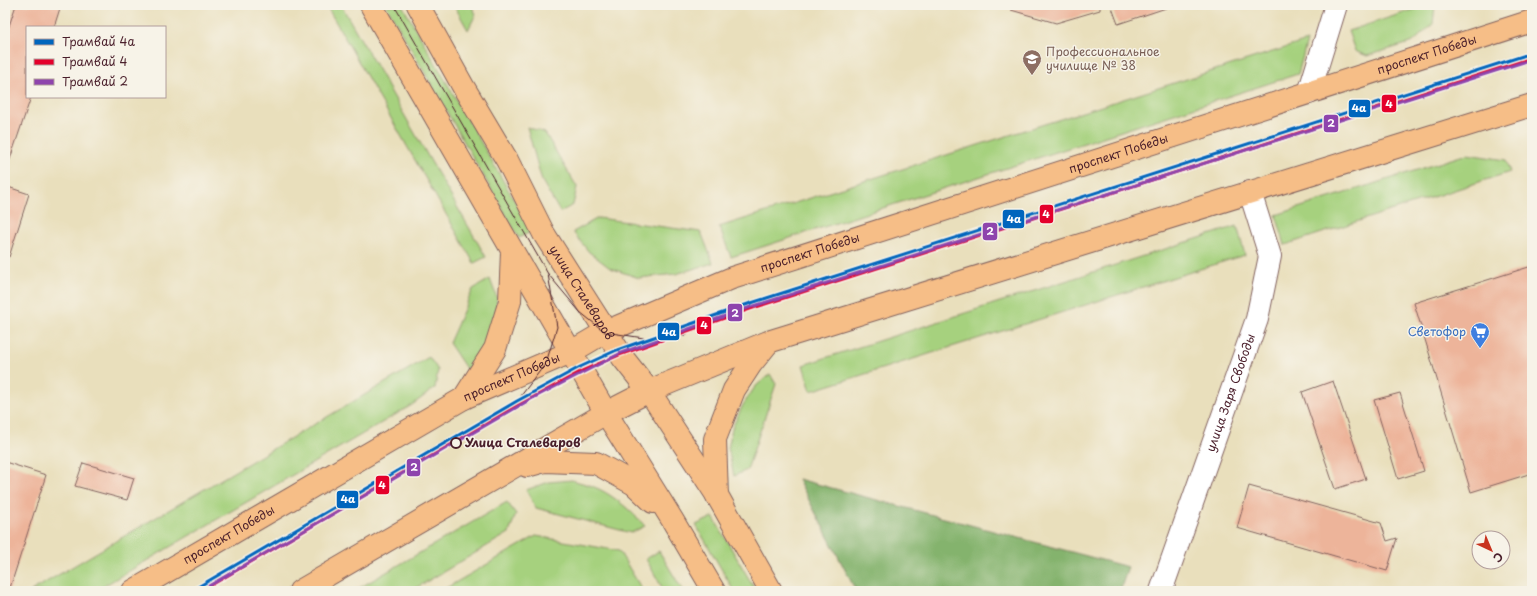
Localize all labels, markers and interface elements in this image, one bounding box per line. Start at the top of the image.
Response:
legend [26,26,166,98]
street label: проспект Победы [1375,29,1479,78]
text: Трамвай 4а [62,32,135,50]
place label: Профессиональное училище № 38 [1046,42,1160,74]
school or university icon: Профессиональное училище № 38 [1021,48,1043,76]
text: Трамвай 4 [62,52,127,70]
text: Трамвай 2 [62,72,128,90]
line badge: 4 [1381,94,1397,113]
text: 4 [1385,95,1393,112]
line badge: 4а [1348,99,1371,118]
text: 4а [1352,99,1367,116]
line badge: 2 [1323,114,1339,133]
text: 2 [1327,114,1335,131]
street label: проспект Победы [1066,128,1170,177]
line badge: 4 [1039,204,1054,224]
text: 4 [1042,205,1050,222]
line badge: 4а [1002,209,1025,229]
text: 4а [1007,210,1022,227]
line badge: 2 [982,222,998,241]
text: 2 [986,222,994,239]
street label: проспект Победы [758,228,862,276]
street label: улица Сталеваров [545,241,619,343]
line badge: 2 [727,303,743,322]
text: 2 [731,304,739,321]
line badge: 4 [696,316,712,335]
text: 4 [700,316,708,333]
supermarket icon: Светофор [1469,321,1491,349]
line badge: 4а [657,322,680,341]
place label: Светофор [1408,322,1466,340]
text: 4а [662,323,677,340]
street label: улица Заря Свободы [1201,331,1259,454]
street label: проспект Победы [460,348,562,405]
place label: Улица Сталеваров [464,433,581,451]
marker: Улица Сталеваров [450,437,462,449]
line badge: 2 [406,458,421,477]
text: 2 [410,458,418,475]
line badge: 4 [375,475,390,495]
text: 4 [378,476,386,493]
line badge: 4а [336,490,359,509]
text: 4а [341,490,356,507]
street label: проспект Победы [179,500,278,568]
north arrow [1471,530,1511,570]
text: С [1489,549,1507,567]

